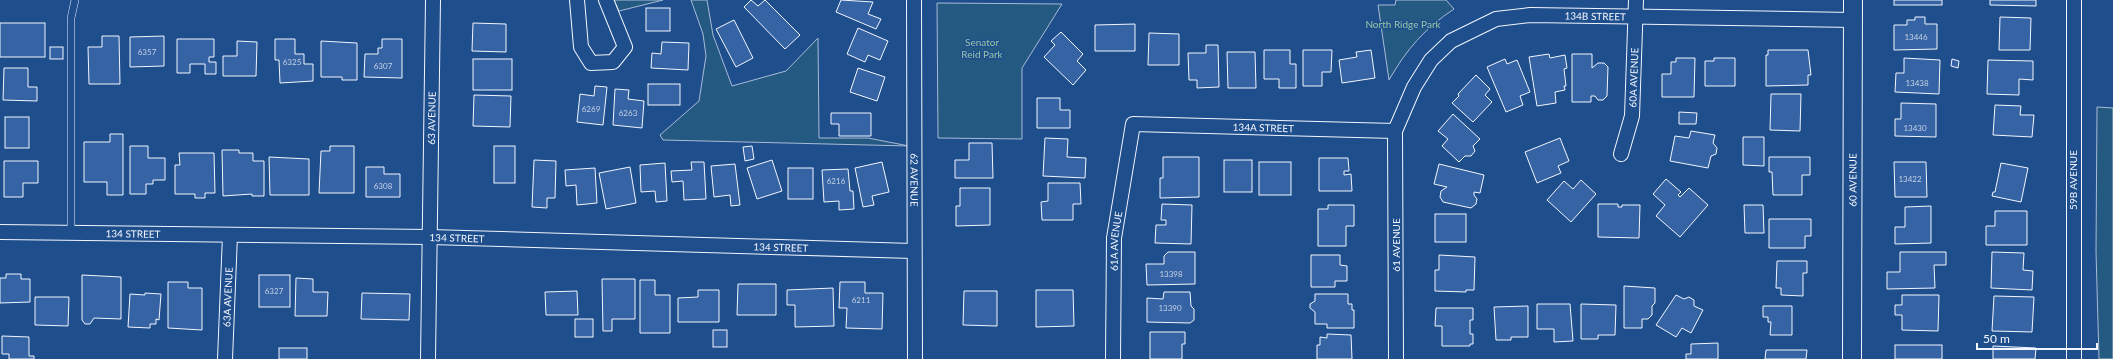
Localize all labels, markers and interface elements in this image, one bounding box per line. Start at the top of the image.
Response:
street label: 134B STREET [1564,10,1626,22]
park label: North Ridge Park [1365,18,1442,30]
house number: 13446 [1904,32,1928,42]
park label: Senator Reid Park [961,36,1004,60]
house number: 6357 [138,47,157,57]
street label: 60A AVENUE [1626,47,1640,108]
house number: 6325 [283,57,302,67]
house number: 6307 [374,61,393,71]
house number: 13438 [1905,78,1929,88]
street label: 63 AVENUE [425,91,438,145]
house number: 6269 [582,104,601,114]
house number: 6263 [619,108,638,118]
street label: 134A STREET [1232,121,1294,134]
house number: 13430 [1903,123,1927,133]
street label: 59B AVENUE [2067,150,2079,210]
street label: 62 AVENUE [908,153,921,207]
street label: 60 AVENUE [1846,153,1859,207]
house number: 13422 [1898,174,1922,184]
house number: 6216 [827,176,846,186]
house number: 6308 [374,181,393,191]
street label: 61A AVENUE [1108,210,1124,271]
street label: 61 AVENUE [1390,218,1402,272]
street label: 134 STREET [105,227,161,240]
street label: 134 STREET [429,231,485,245]
street label: 134 STREET [753,240,809,254]
street label: 63A AVENUE [220,267,235,327]
house number: 13398 [1159,269,1183,279]
house number: 6327 [265,286,284,296]
house number: 6211 [852,295,871,305]
house number: 13390 [1158,303,1182,313]
scale bar [1977,325,2097,351]
text: 50 m [1983,331,2010,346]

